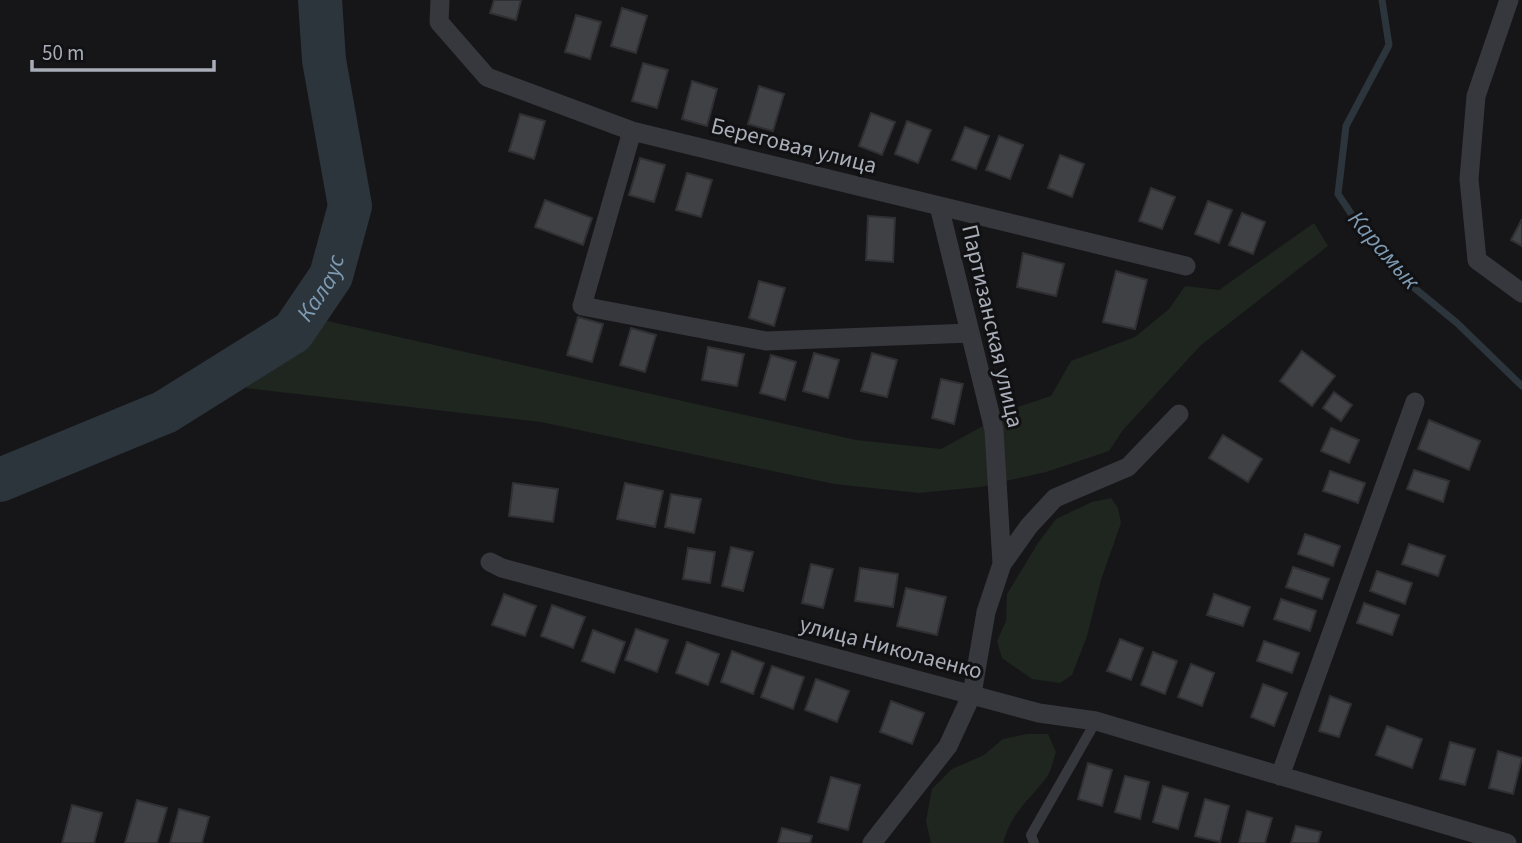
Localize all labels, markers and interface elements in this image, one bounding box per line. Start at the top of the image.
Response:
scale bar [32,28,214,72]
text: 50 m [42,38,84,68]
street label: Береговая улица [707,109,880,182]
water label: Карамык [1339,203,1428,298]
street label: Партизанская улица [953,221,1032,431]
water label: Калаус [288,250,354,329]
street label: улица Николаенко [796,607,986,688]

